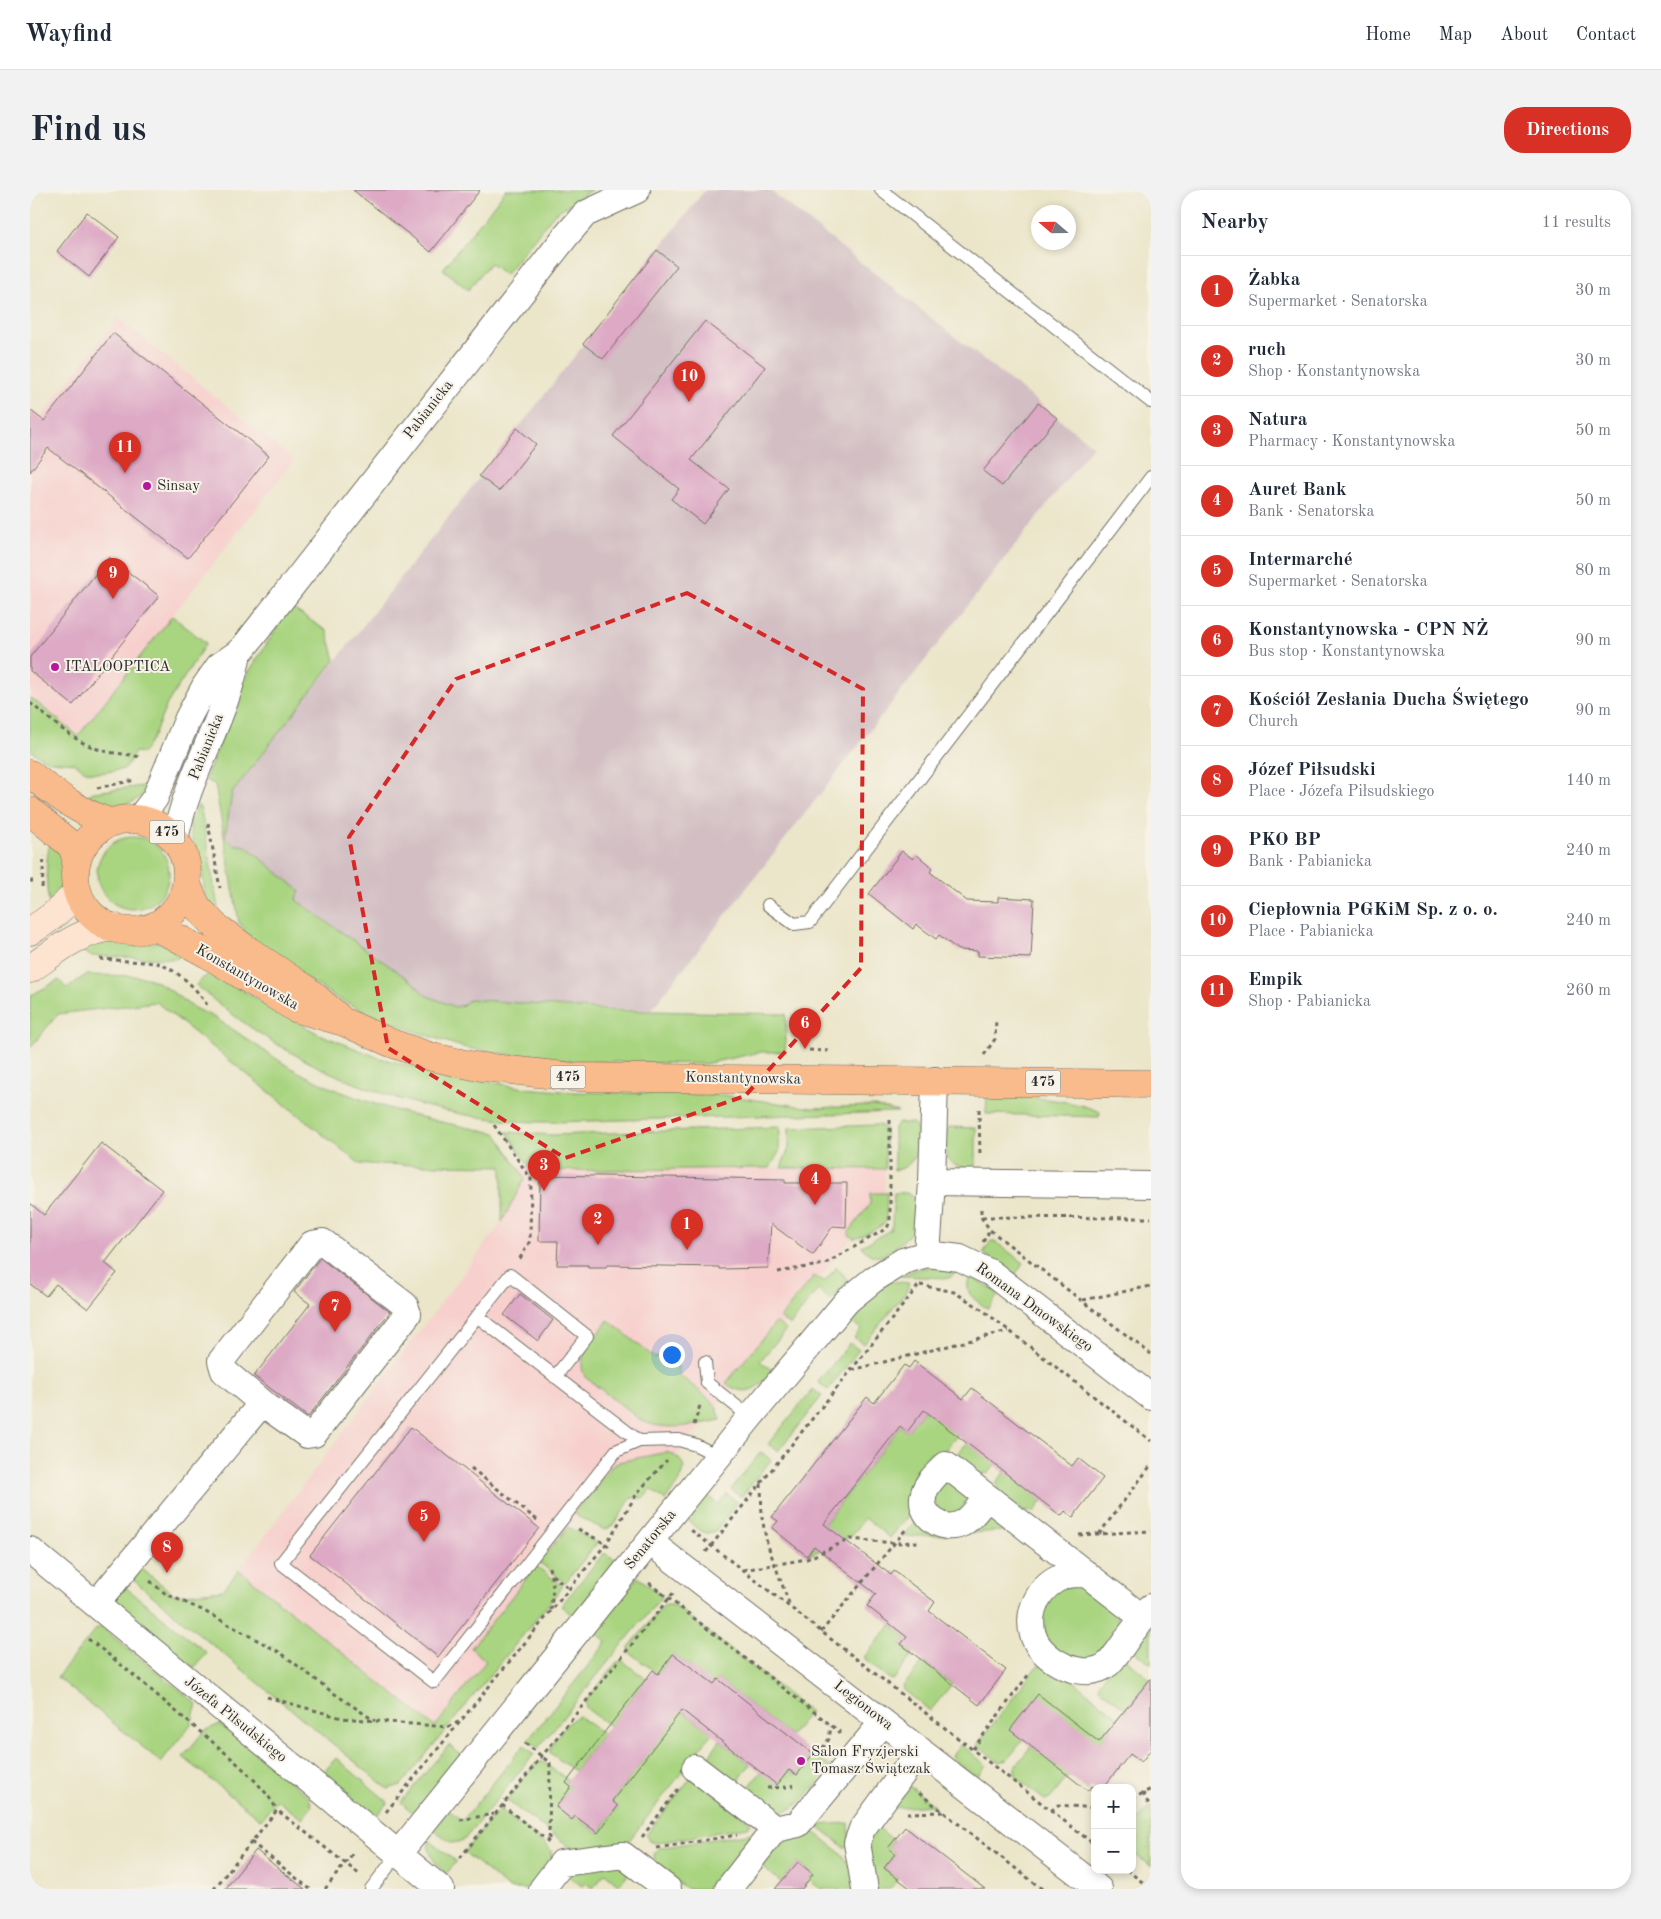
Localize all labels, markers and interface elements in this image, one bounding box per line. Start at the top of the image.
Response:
text: Wayfind [25,23,112,47]
text: Home [1365,26,1411,44]
text: Map [1439,26,1472,44]
text: About [1500,26,1548,44]
text: Contact [1576,26,1636,44]
button: Directions [1504,107,1631,153]
text: Find us [30,113,146,148]
north arrow [1031,205,1076,250]
text: Nearby [1201,212,1269,233]
text: 11 results [1542,215,1611,231]
text: Żabka [1248,271,1300,290]
text: 1 [1212,283,1222,299]
text: 30 m [1575,283,1611,299]
text: Supermarket · Senatorska [1248,294,1428,310]
text: ruch [1248,341,1286,360]
text: 2 [1212,353,1222,369]
text: 30 m [1575,353,1611,369]
pin: 10 [673,361,705,402]
text: Shop · Konstantynowska [1248,364,1420,380]
street label: Pabianicka [402,377,457,442]
text: Natura [1248,411,1307,430]
text: 3 [1212,423,1222,439]
text: 50 m [1575,423,1611,439]
pin: 11 [109,432,141,473]
text: Pharmacy · Konstantynowska [1248,434,1455,450]
place label: Sinsay [157,479,200,494]
marker: Sinsay [141,480,153,492]
text: Auret Bank [1248,481,1347,500]
text: 4 [1212,493,1222,509]
text: 50 m [1575,493,1611,509]
text: Bank · Senatorska [1248,504,1374,520]
text: Intermarché [1248,551,1353,570]
pin: 9 [97,558,129,599]
text: 5 [1212,563,1222,579]
text: 80 m [1575,563,1611,579]
text: Supermarket · Senatorska [1248,574,1428,590]
text: Konstantynowska - CPN NŻ [1248,621,1488,640]
text: 6 [1212,633,1222,649]
text: 90 m [1575,633,1611,649]
text: Bus stop · Konstantynowska [1248,644,1445,660]
place label: ITALOOPTICA [65,660,171,675]
marker: ITALOOPTICA [49,661,61,673]
text: Kościół Zesłania Ducha Świętego [1248,691,1529,710]
text: 7 [1212,703,1222,719]
text: 90 m [1575,703,1611,719]
street label: Pabianicka [187,711,227,782]
text: Church [1248,714,1298,730]
text: Józef Piłsudski [1248,761,1376,780]
text: 8 [1212,773,1222,789]
text: 140 m [1566,773,1611,789]
text: Place · Józefa Piłsudskiego [1248,784,1435,800]
road number: 475 [150,820,184,844]
text: PKO BP [1248,831,1321,850]
text: 9 [1212,843,1222,859]
text: 240 m [1566,843,1611,859]
text: Bank · Pabianicka [1248,854,1372,870]
text: Ciepłownia PGKiM Sp. z o. o. [1248,901,1498,920]
text: 10 [1208,913,1226,929]
text: 240 m [1566,913,1611,929]
text: Place · Pabianicka [1248,924,1374,940]
street label: Konstantynowska [193,943,301,1014]
text: Empik [1248,971,1303,990]
text: 11 [1208,983,1226,999]
text: 260 m [1566,983,1611,999]
text: Shop · Pabianicka [1248,994,1371,1010]
pin: 6 [789,1008,821,1049]
road number: 475 [550,1066,586,1089]
street label: Konstantynowska [685,1070,802,1088]
road number: 475 [1026,1070,1060,1094]
pin: 3 [528,1150,560,1191]
pin: 4 [799,1164,831,1205]
pin: 2 [582,1204,614,1245]
pin: 1 [671,1209,703,1250]
street label: Romana Dmowskiego [973,1261,1095,1355]
pin: 7 [319,1291,351,1332]
your location [659,1342,685,1368]
pin: 5 [408,1501,440,1542]
street label: Senatorska [622,1507,680,1573]
pin: 8 [151,1532,183,1573]
street label: Józefa Piłsudskiego [181,1674,289,1766]
street label: Legionowa [831,1678,896,1734]
place label: Salon Fryzjerski Tomasz Świątczak [811,1745,931,1777]
marker: Salon Fryzjerski Tomasz Świątczak [795,1755,807,1767]
map controls [1091,1784,1136,1874]
button: + [1091,1784,1136,1829]
button: − [1091,1829,1136,1874]

